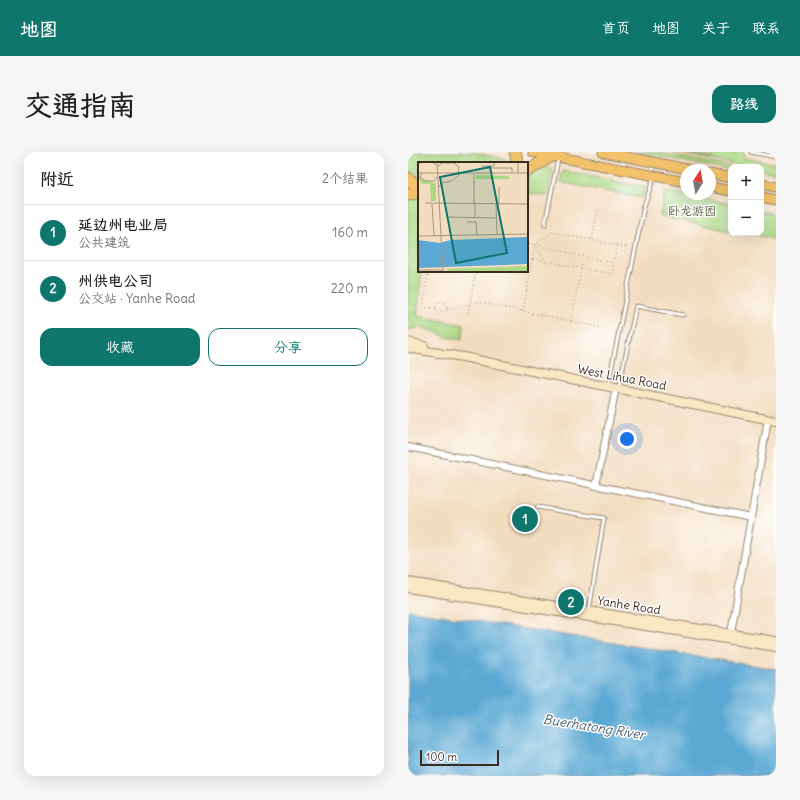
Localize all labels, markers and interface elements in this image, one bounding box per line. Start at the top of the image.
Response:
text: 地图 [20,17,58,41]
text: 首页 [602,19,630,37]
text: 地图 [652,19,680,37]
text: 关于 [702,19,730,37]
text: 联系 [752,19,780,37]
button: 路线 [712,85,776,123]
text: 交通指南 [24,87,136,123]
inset map [418,162,528,272]
north arrow [680,164,716,200]
map controls [728,164,764,236]
button: + [728,164,764,200]
text: 附近 [40,168,74,190]
text: 2个结果 [322,170,368,187]
button: − [728,200,764,236]
park label: 卧龙游园 [668,203,716,218]
text: 延边州电业局 [78,215,168,234]
text: 1 [50,224,56,241]
text: 160 m [332,224,368,241]
text: 公共建筑 [78,234,130,251]
text: 州供电公司 [78,271,153,290]
text: 2 [49,280,57,297]
text: 220 m [331,280,368,297]
text: 公交站 · Yanhe Road [78,290,195,307]
button: 收藏 [40,328,200,366]
button: 分享 [208,328,368,366]
street label: West Lihua Road [576,361,668,393]
your location [617,429,637,449]
pin: 1 [512,504,538,534]
pin: 2 [558,587,584,617]
street label: Yanhe Road [596,593,662,617]
water label: Buerhatong River [542,711,648,744]
scale bar [420,748,499,767]
text: 100 m [426,750,457,764]

